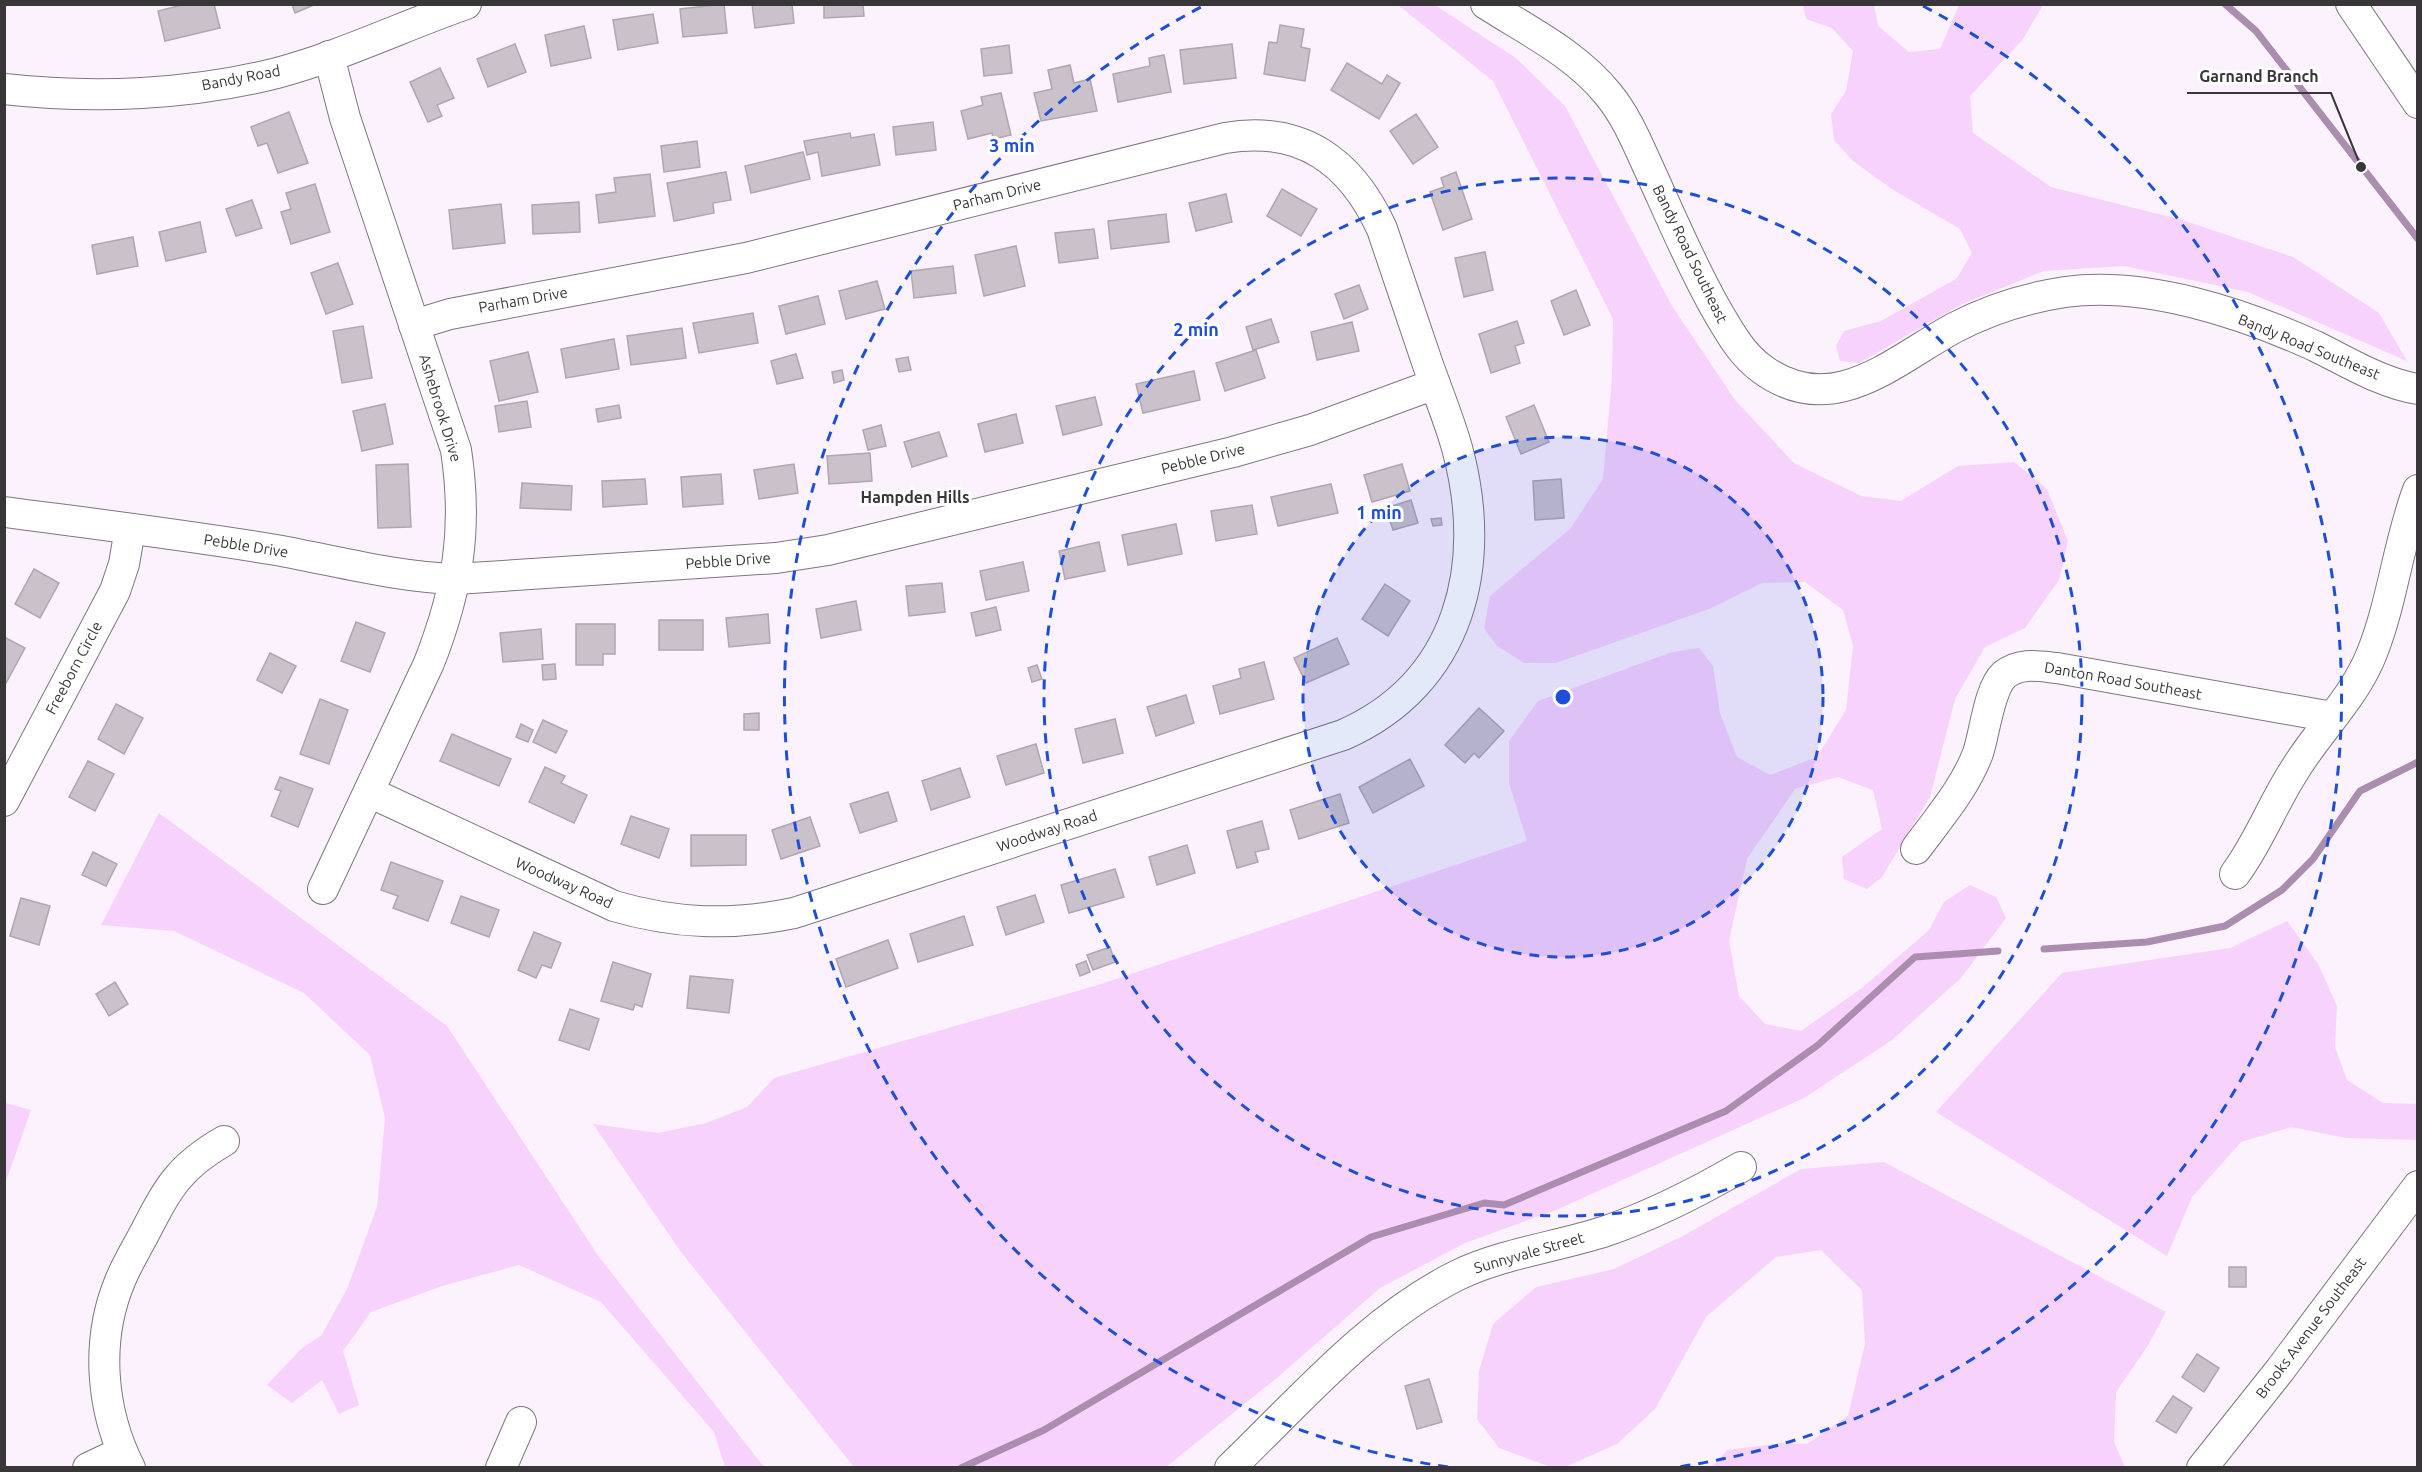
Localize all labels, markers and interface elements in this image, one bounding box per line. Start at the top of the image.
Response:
callout: Garnand Branch [2187,59,2331,93]
street label: Bandy Road [200,62,282,93]
text: Garnand Branch [2199,67,2319,85]
text: 3 min [989,135,1035,155]
street label: Parham Drive [951,175,1043,214]
street label: Bandy Road Southeast [1650,182,1731,326]
street label: Parham Drive [477,283,569,316]
street label: Bandy Road Southeast [2236,310,2383,383]
text: 2 min [1173,319,1219,339]
street label: Ashebrook Drive [416,352,465,464]
street label: Pebble Drive [1159,440,1246,477]
district label: Hampden Hills [861,488,969,506]
text: 1 min [1356,502,1402,522]
street label: Pebble Drive [202,530,290,561]
street label: Pebble Drive [685,549,771,572]
street label: Freeborn Circle [42,618,105,717]
street label: Danton Road Southeast [2043,658,2203,703]
centre of rings [1553,687,1573,707]
street label: Woodway Road [995,806,1099,855]
street label: Woodway Road [513,854,615,912]
street label: Sunnyvale Street [1472,1229,1586,1276]
street label: Brooks Avenue Southeast [2252,1254,2369,1402]

